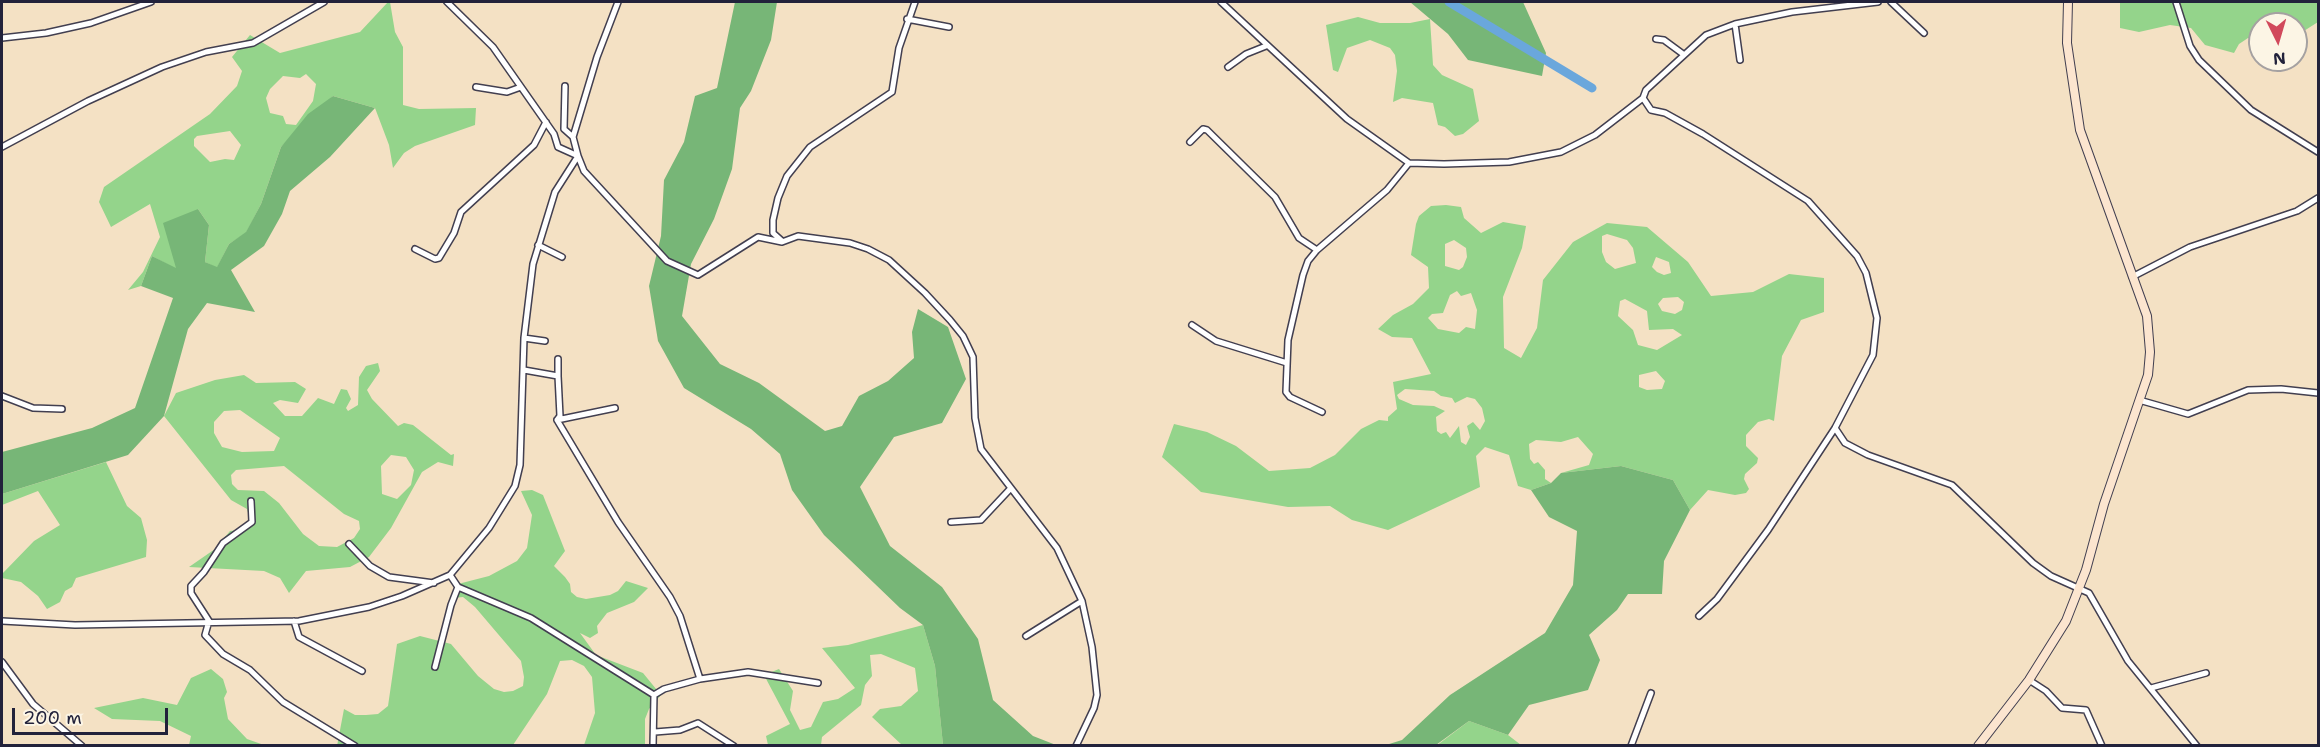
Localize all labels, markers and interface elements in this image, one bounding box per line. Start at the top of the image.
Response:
north arrow [2248,12,2308,72]
text: N [2272,47,2287,69]
scale bar [15,696,171,734]
text: 200 m [23,706,82,730]

